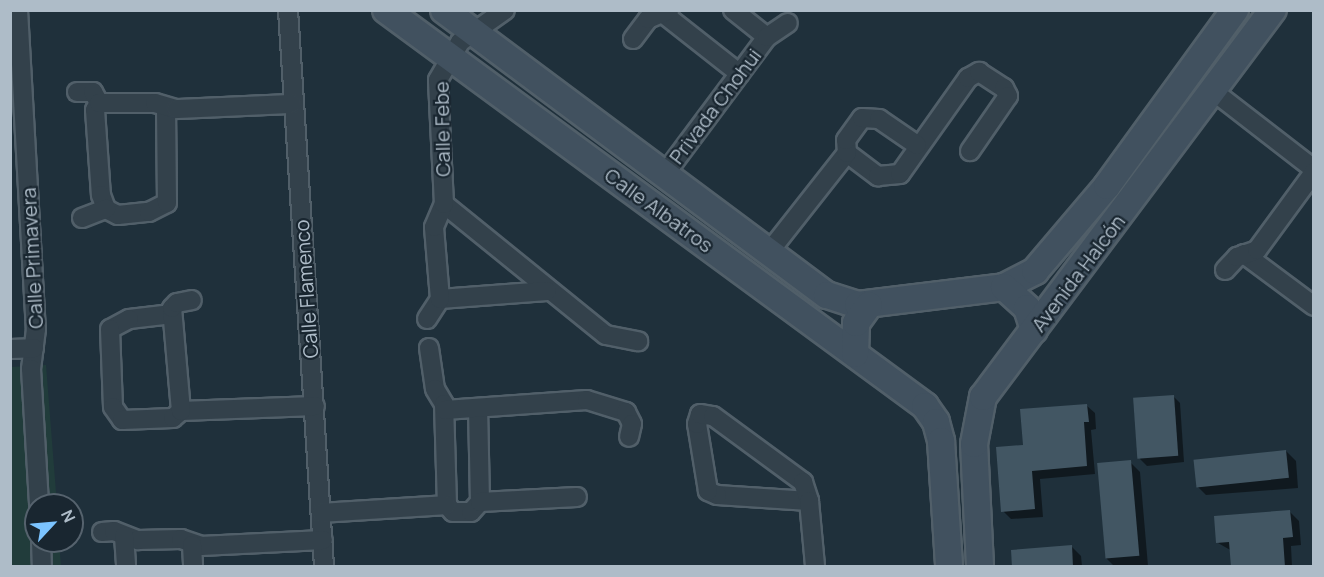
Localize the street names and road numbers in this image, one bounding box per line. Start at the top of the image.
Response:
street label: Privada Chohui [664,44,766,168]
street label: Calle Febe [429,81,455,177]
street label: Calle Albatros [600,163,718,257]
street label: Calle Primavera [16,187,48,329]
street label: Avenida Halcón [1026,210,1130,336]
street label: Calle Flamenco [289,219,323,359]

